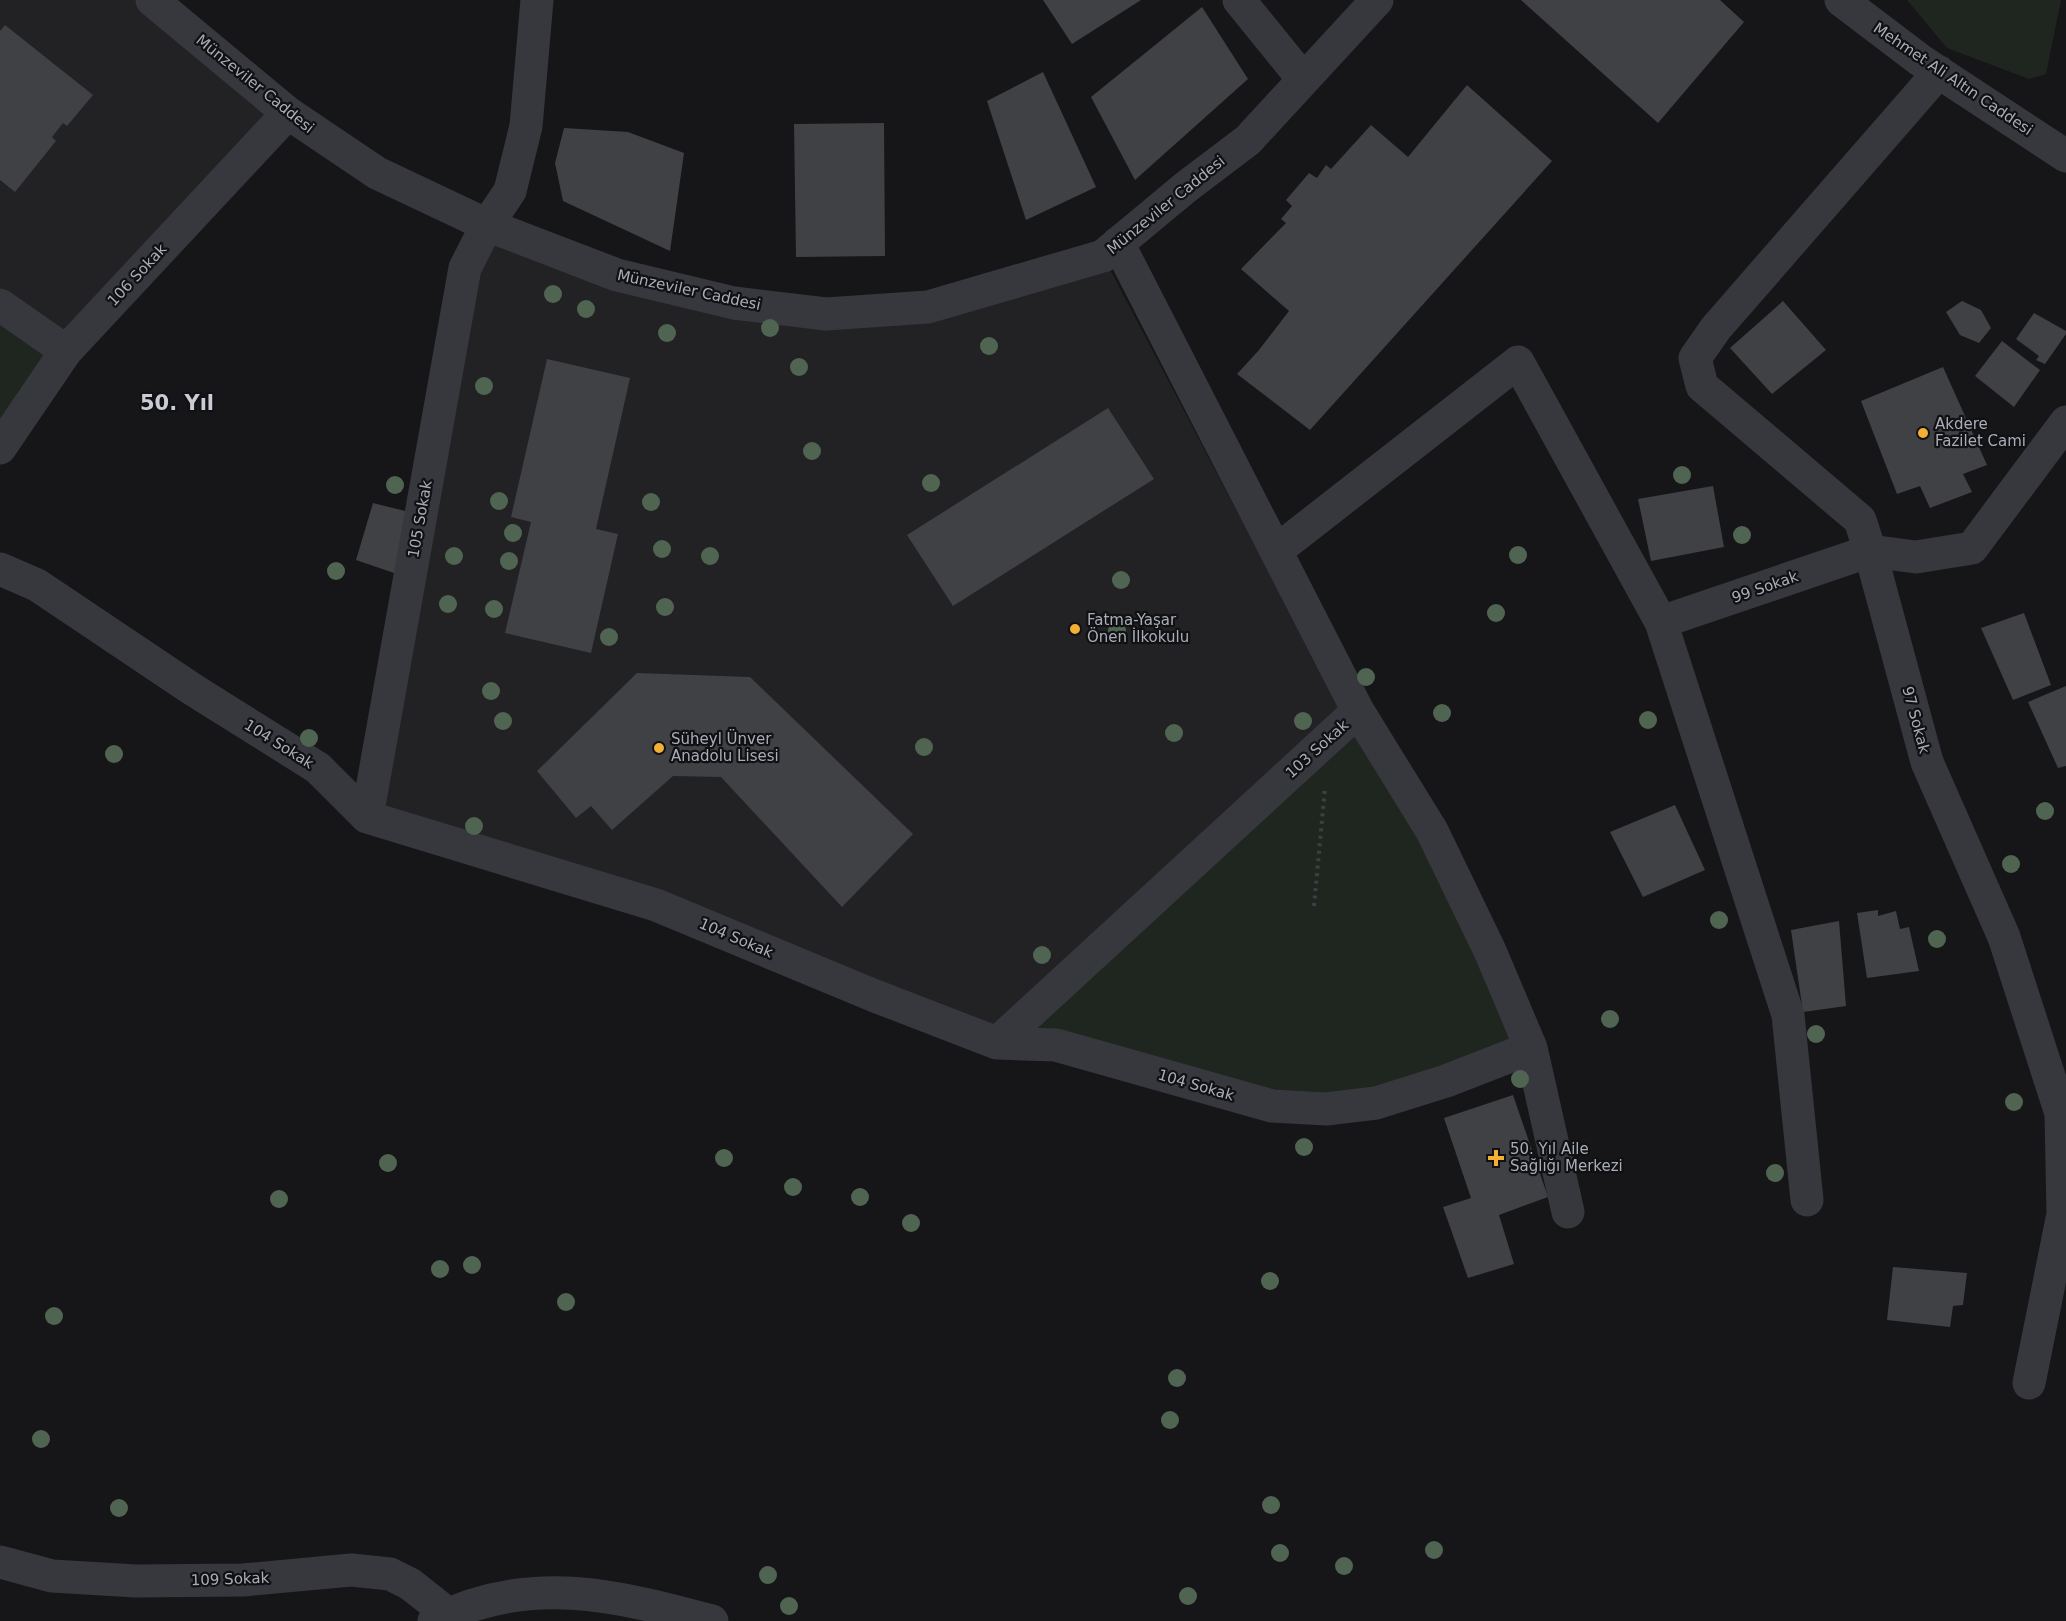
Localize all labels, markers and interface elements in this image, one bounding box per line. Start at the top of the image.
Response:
street label: Mehmet Ali Altın Caddesi [1870,19,2036,139]
street label: Münzeviler Caddesi [192,31,318,137]
street label: Münzeviler Caddesi [1103,152,1229,258]
street label: 106 Sokak [104,240,171,310]
street label: Münzeviler Caddesi [616,266,762,314]
district label: 50. Yıl [140,391,214,415]
place label: Akdere Fazilet Cami [1935,415,2026,450]
marker: Akdere Fazilet Cami [1916,426,1930,440]
street label: 105 Sokak [404,479,436,559]
street label: 99 Sokak [1730,567,1801,607]
place label: Fatma-Yaşar Önen İlkokulu [1087,611,1189,646]
marker: Fatma-Yaşar Önen İlkokulu [1068,622,1082,636]
street label: 97 Sokak [1898,684,1934,756]
street label: 104 Sokak [241,716,317,773]
street label: 103 Sokak [1282,716,1352,782]
place label: Süheyl Ünver Anadolu Lisesi [671,729,779,765]
marker: Süheyl Ünver Anadolu Lisesi [652,741,666,755]
street label: 104 Sokak [696,914,776,962]
street label: 104 Sokak [1156,1066,1236,1105]
place label: 50. Yıl Aile Sağlığı Merkezi [1510,1140,1623,1175]
marker: 50. Yıl Aile Sağlığı Merkezi [1487,1149,1505,1167]
street label: 109 Sokak [191,1569,270,1589]

